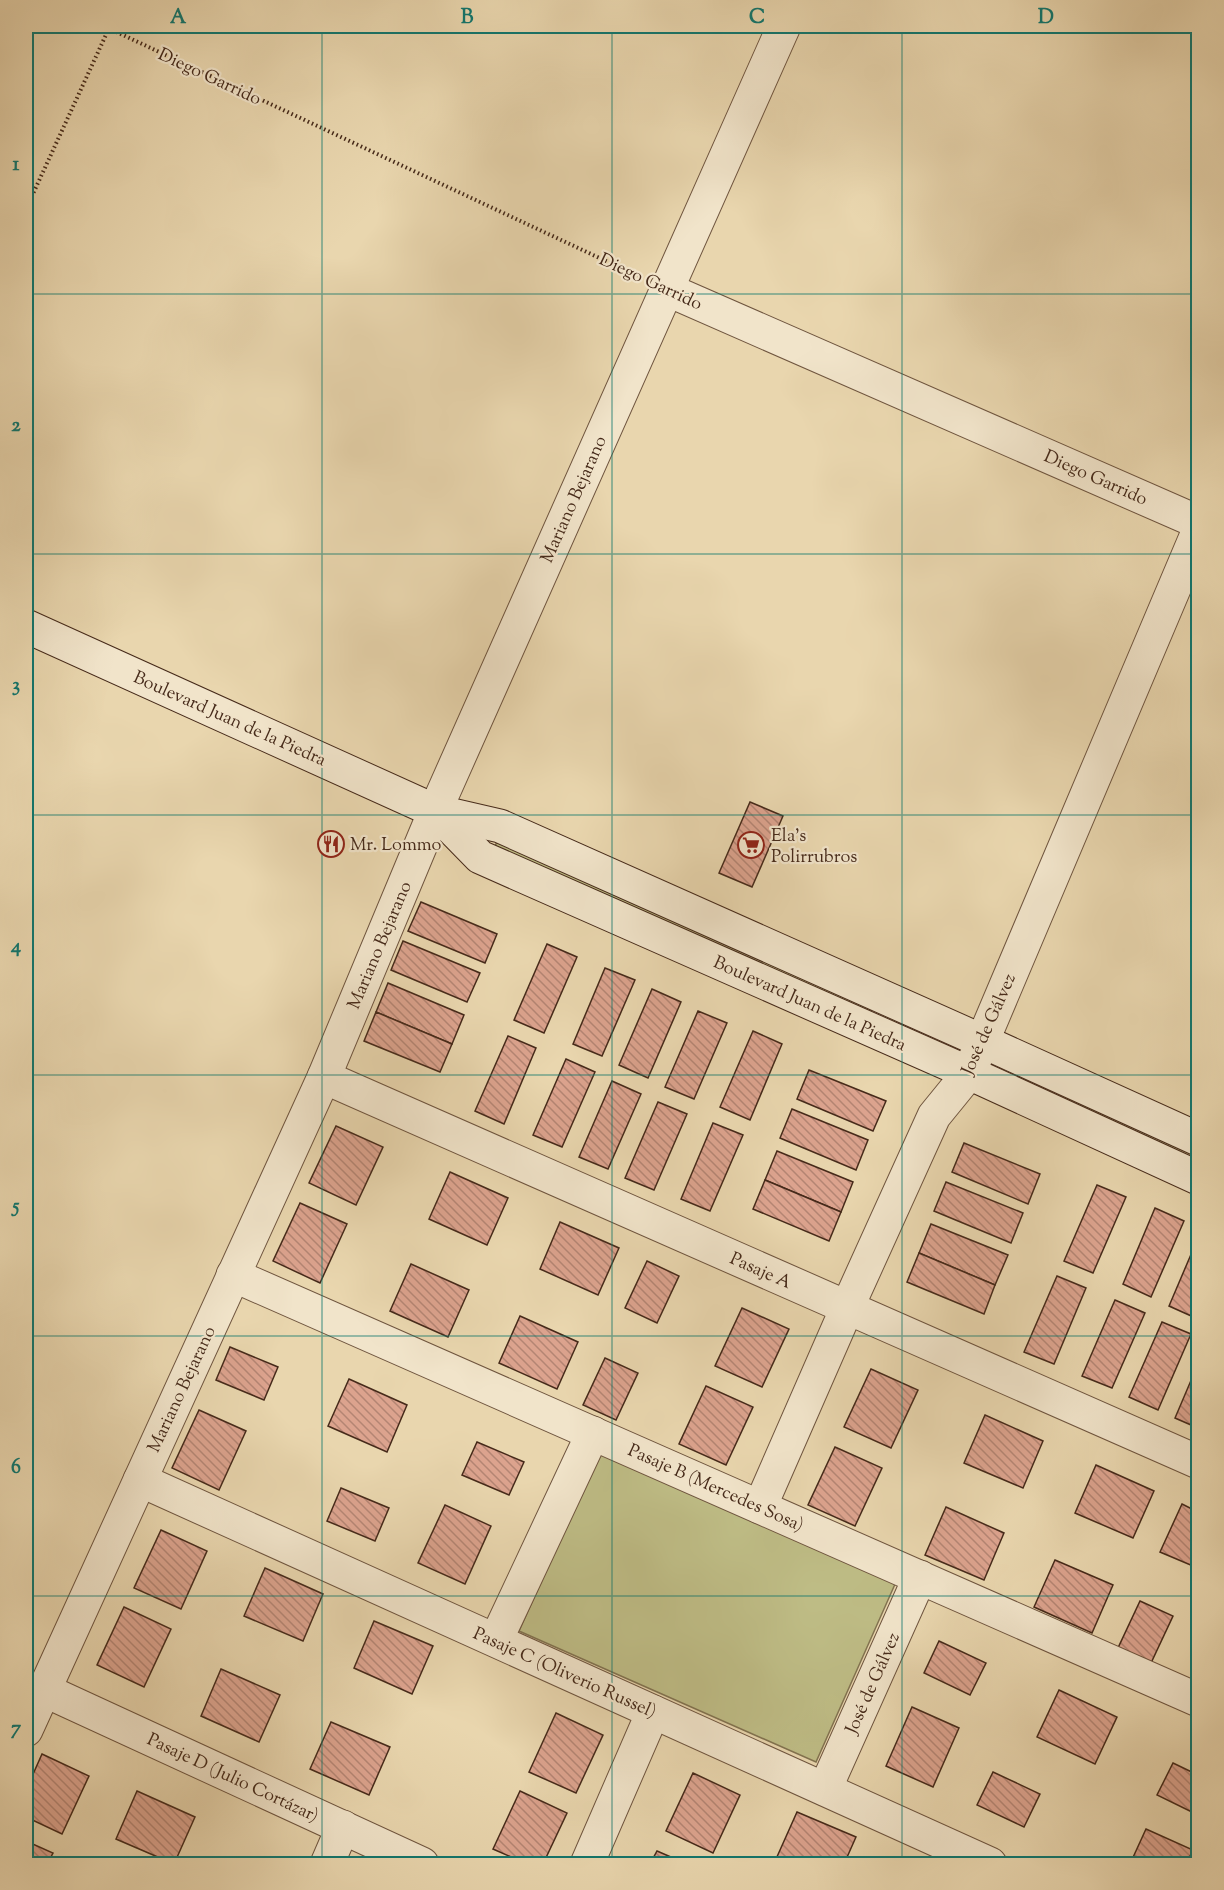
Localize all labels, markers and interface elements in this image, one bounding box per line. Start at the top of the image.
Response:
text: A [170,4,187,33]
text: B [461,4,474,33]
text: C [749,4,765,33]
text: D [1038,4,1054,33]
street label: Diego Garrido [153,43,265,113]
text: 1 [13,151,20,180]
street label: Diego Garrido [594,248,706,318]
text: 2 [11,412,21,441]
street label: Mariano Bejarano [535,432,615,568]
street label: Diego Garrido [1039,444,1151,513]
street label: Boulevard Juan de la Piedra [129,665,330,774]
text: 3 [12,672,20,701]
place label: Ela's Polirrubros [771,824,857,871]
restaurant icon: Mr. Lommo [316,829,346,859]
supermarket icon: Ela's Polirrubros [736,830,766,860]
place label: Mr. Lommo [350,833,442,859]
street label: Mariano Bejarano [342,878,420,1014]
text: 4 [10,933,21,962]
street label: Boulevard Juan de la Piedra [709,950,910,1059]
street label: José de Gálvez [955,970,1024,1081]
text: 5 [11,1193,20,1222]
street label: Pasaje A [725,1247,796,1297]
street label: Mariano Bejarano [142,1322,224,1457]
street label: Pasaje B (Mercedes Sosa) [623,1438,807,1539]
text: 6 [11,1454,21,1483]
street label: Pasaje C (Oliverio Russel) [468,1622,660,1726]
street label: José de Gálvez [839,1629,908,1740]
text: 7 [11,1715,22,1744]
street label: Pasaje D (Julio Cortázar) [142,1728,322,1830]

